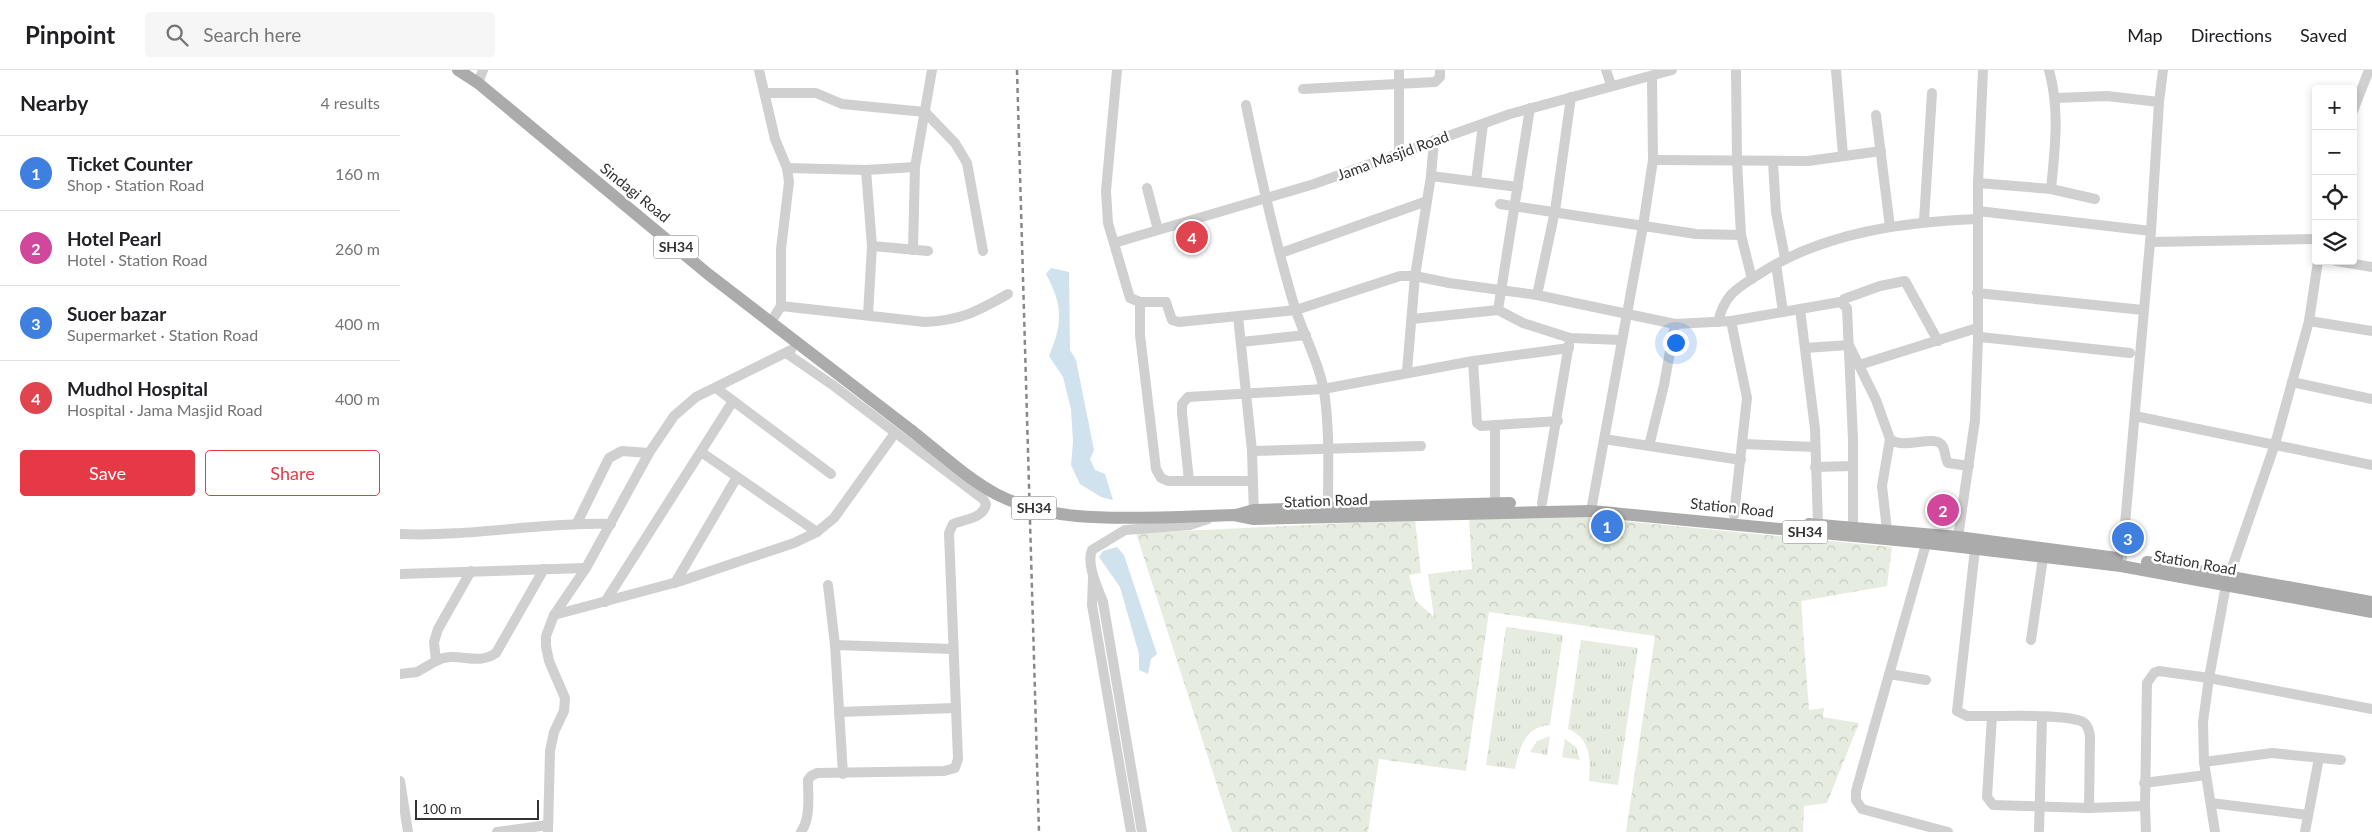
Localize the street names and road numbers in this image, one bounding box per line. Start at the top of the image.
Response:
street label: Jama Masjid Road [1334,127,1451,184]
street label: Sindagi Road [597,159,674,226]
road number: SH34 [654,236,698,258]
street label: Station Road [1284,490,1368,510]
street label: Station Road [1690,494,1775,520]
road number: SH34 [1012,496,1056,519]
road number: SH34 [1782,521,1828,544]
street label: Station Road [2152,546,2238,578]

